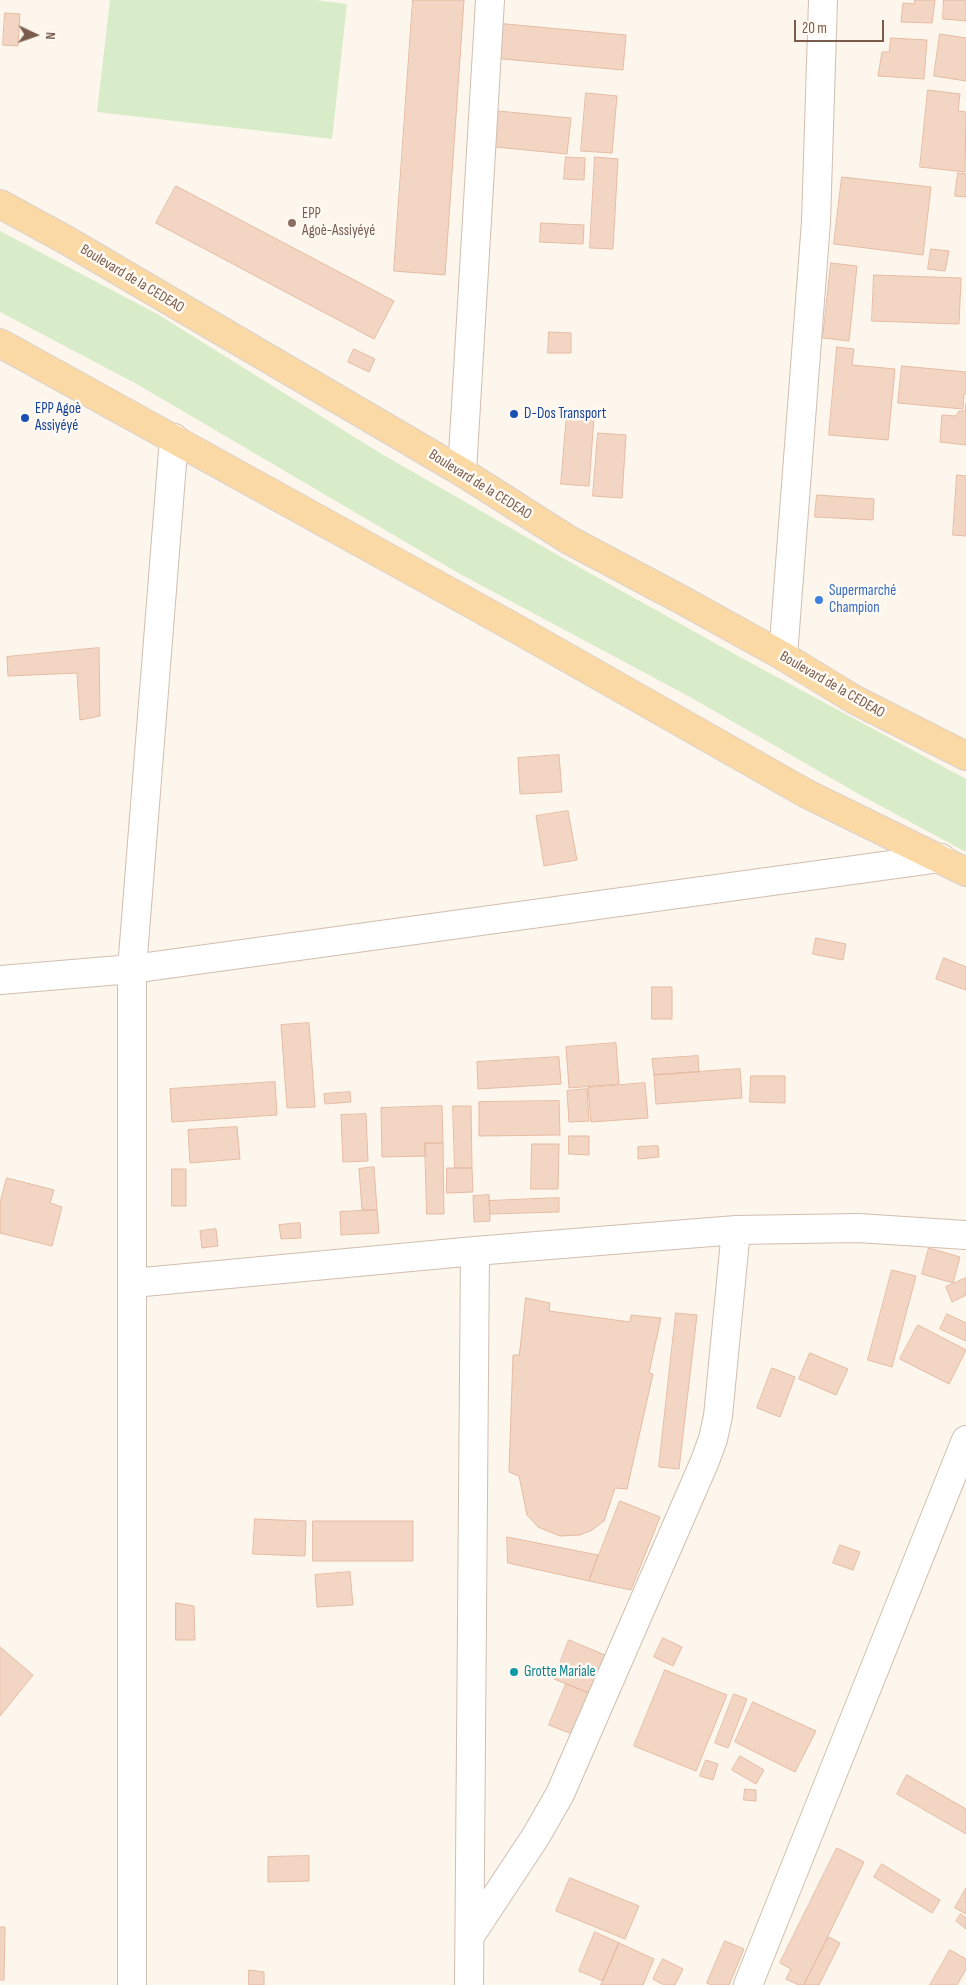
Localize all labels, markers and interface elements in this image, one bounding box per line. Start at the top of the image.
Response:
north arrow [10,10,60,60]
scale bar [796,10,886,42]
text: 20 m [802,19,827,38]
text: N [42,32,59,40]
place label: EPP Agoè-Assiyéyé [302,205,375,240]
marker: EPP Agoè-Assiyéyé [286,217,298,229]
street label: Boulevard de la CEDEAO [77,241,187,317]
place label: EPP Agoè Assiyéyé [35,400,81,435]
place label: D-Dos Transport [524,405,606,423]
marker: D-Dos Transport [508,408,520,420]
marker: EPP Agoè Assiyéyé [19,412,31,424]
street label: Boulevard de la CEDEAO [425,446,535,524]
place label: Supermarché Champion [829,582,896,617]
marker: Supermarché Champion [813,594,825,606]
street label: Boulevard de la CEDEAO [776,648,888,722]
place label: Grotte Mariale [524,1663,596,1681]
marker: Grotte Mariale [508,1666,520,1678]

